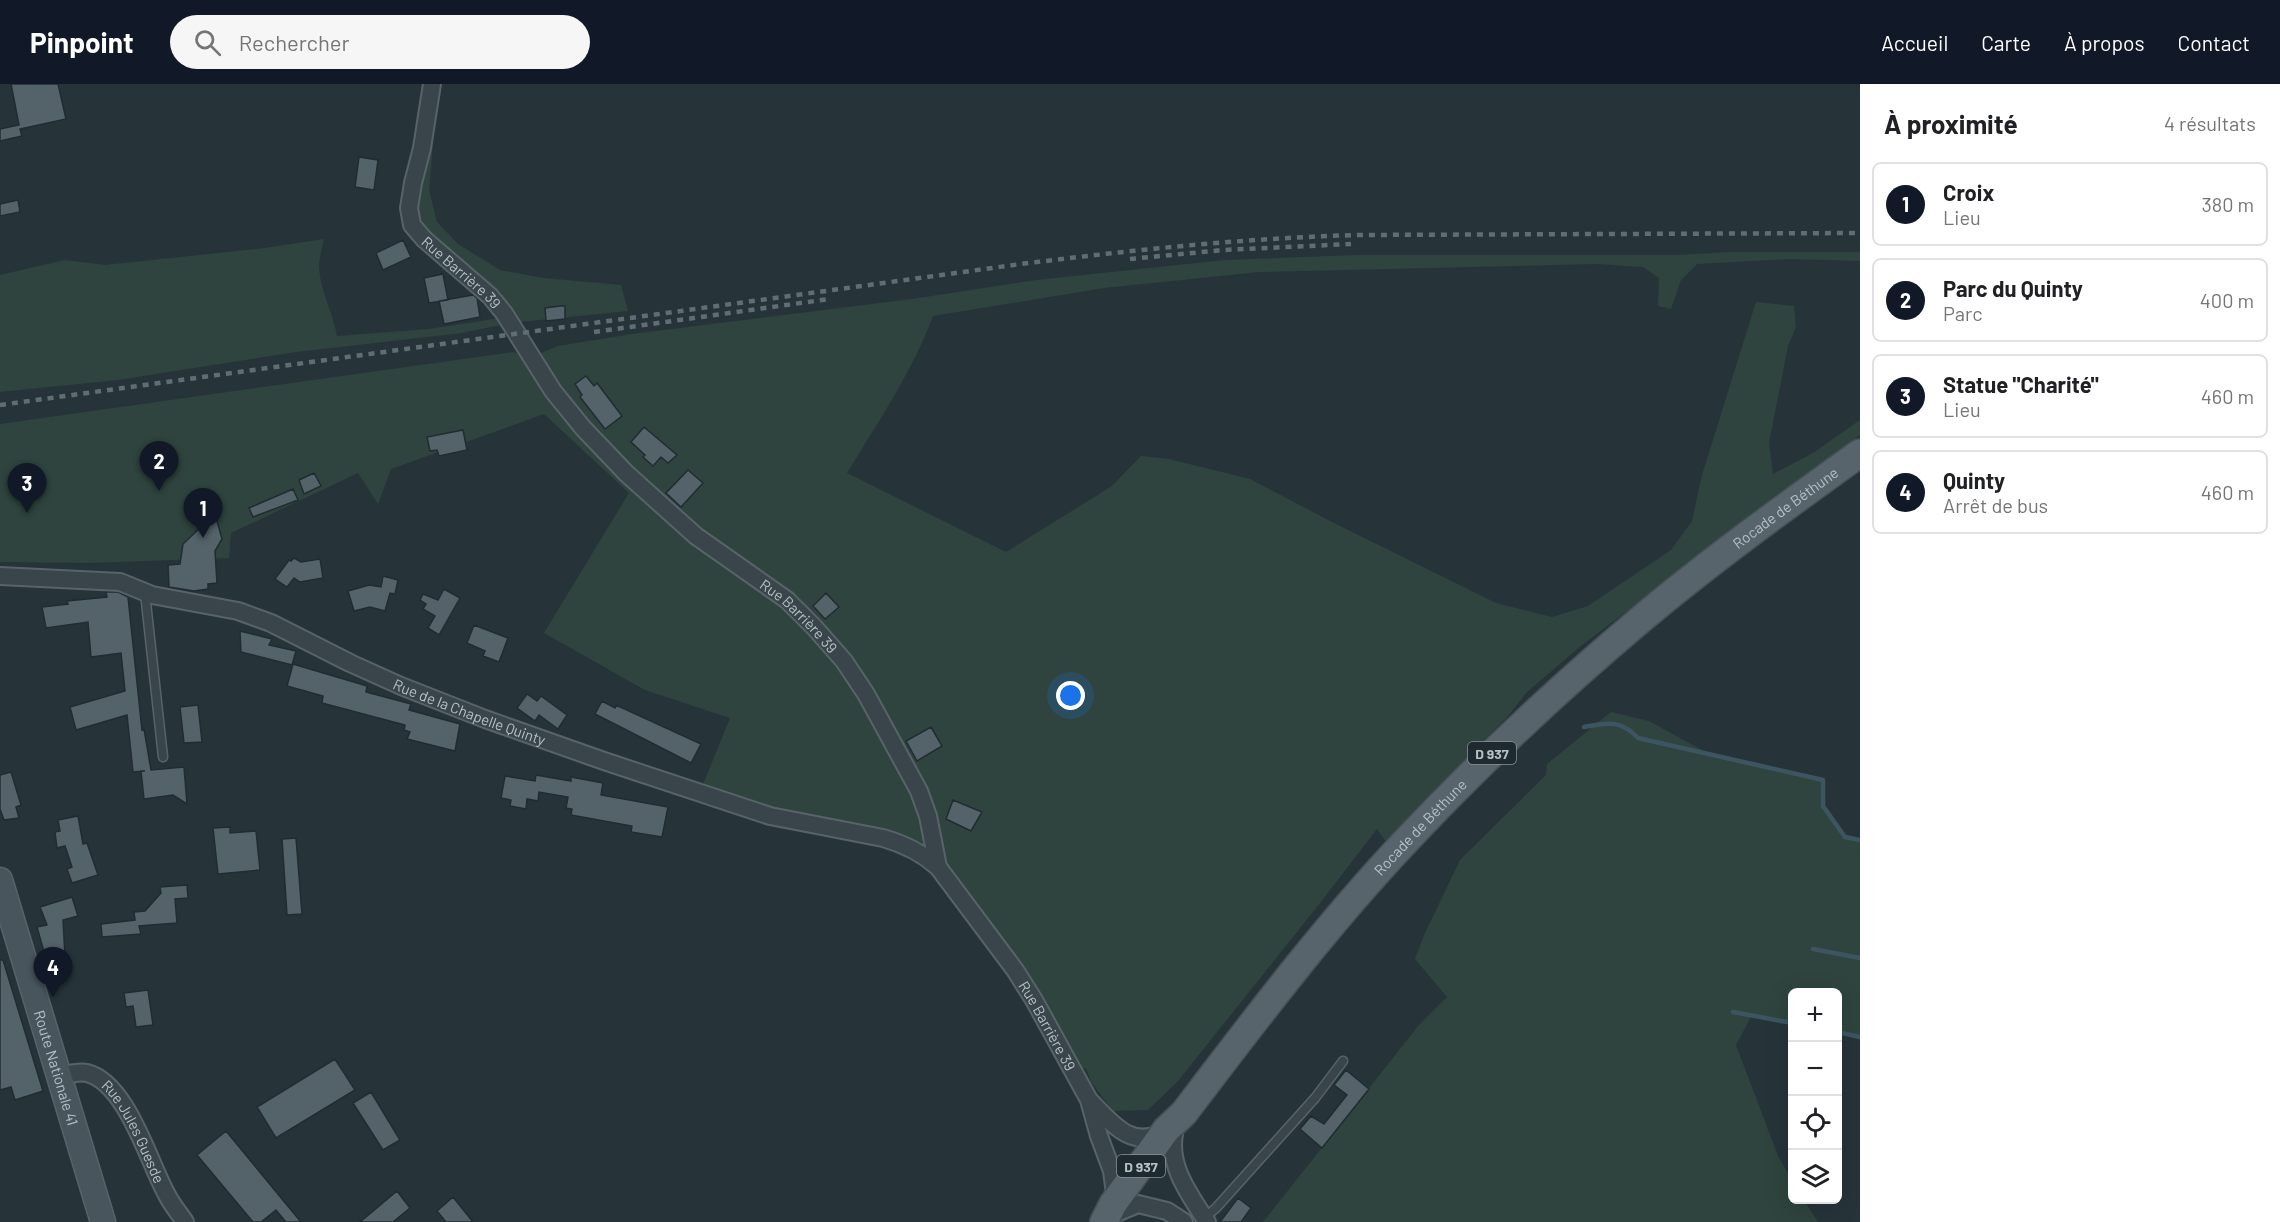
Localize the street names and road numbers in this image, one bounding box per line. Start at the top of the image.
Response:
street label: Rue Barrière 39 [418,232,505,312]
street label: Rocade de Béthune [1729,463,1841,552]
street label: Rue Barrière 39 [757,575,841,656]
street label: Rue de la Chapelle Quinty [390,675,548,749]
road number: D 937 [1468,742,1516,764]
street label: Rocade de Béthune [1370,775,1470,879]
street label: Rue Barrière 39 [1015,977,1080,1074]
street label: Route Nationale 41 [31,1008,82,1127]
street label: Rue Jules Guesde [98,1076,169,1186]
road number: D 937 [1117,1155,1165,1177]

